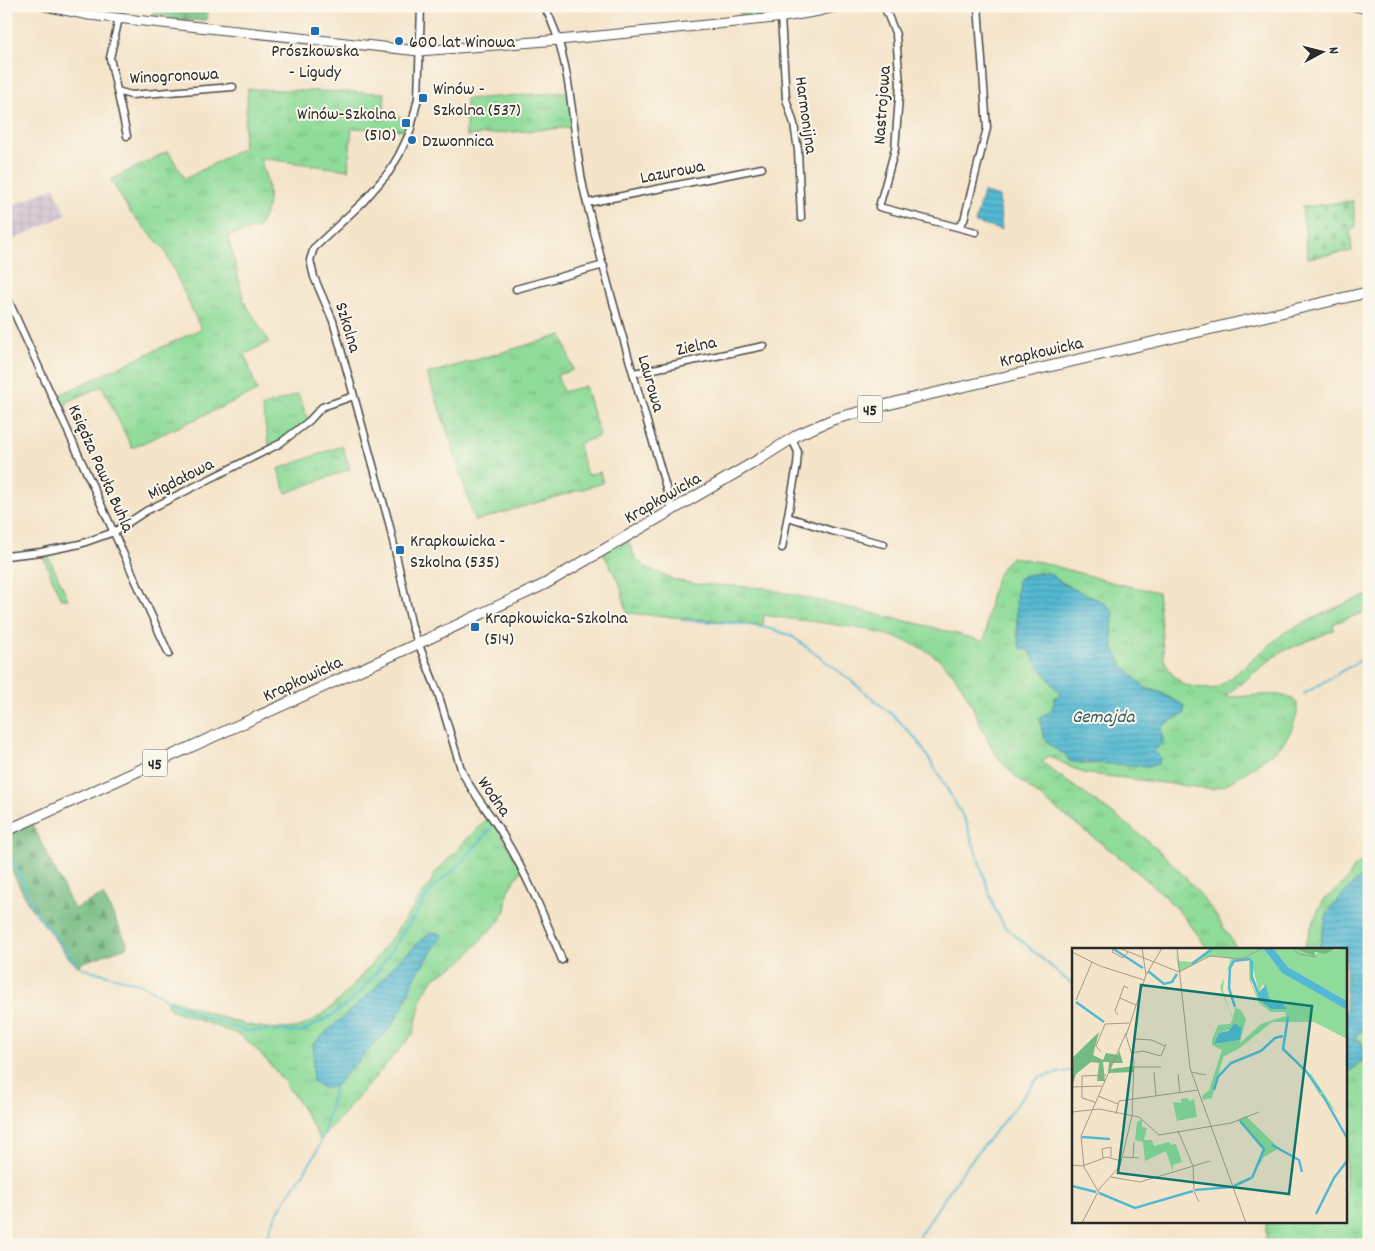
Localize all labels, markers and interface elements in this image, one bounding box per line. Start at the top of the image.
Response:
marker: Prószkowska - Ligudy [309,25,321,37]
north arrow [1298,28,1348,78]
place label: 600 lat Winowa [409,31,516,56]
marker: 600 lat Winowa [393,35,405,47]
place label: Prószkowska - Ligudy [271,40,359,86]
text: N [1323,46,1343,55]
street label: Winogronowa [129,63,220,92]
street label: Nastrojowa [868,64,899,145]
street label: Harmonijna [787,75,822,156]
place label: Winów - Szkolna (537) [433,78,521,124]
marker: Winów - Szkolna (537) [417,92,429,104]
place label: Winów-Szkolna (510) [297,103,397,149]
marker: Winów-Szkolna (510) [400,117,412,129]
place label: Dzwonnica [422,130,494,155]
marker: Dzwonnica [406,134,418,146]
street label: Lazurowa [638,155,707,192]
street label: Szkolna [327,300,366,356]
street label: Zielna [674,331,719,364]
street label: Krapkowicka [997,332,1086,375]
street label: Laurowa [630,352,670,416]
road number: 45 [858,396,882,422]
street label: Księdza Pawła Buhla [60,401,139,537]
street label: Migdałowa [144,453,219,508]
street label: Krapkowicka [620,467,707,531]
place label: Krapkowicka - Szkolna (535) [410,530,505,576]
marker: Krapkowicka - Szkolna (535) [394,544,406,556]
place label: Krapkowicka-Szkolna (514) [485,607,628,653]
marker: Krapkowicka-Szkolna (514) [469,621,481,633]
street label: Krapkowicka [259,651,347,710]
water label: Gemajda [1072,705,1135,732]
road number: 45 [142,750,168,776]
street label: Wodna [470,772,516,823]
inset map [1072,948,1348,1224]

